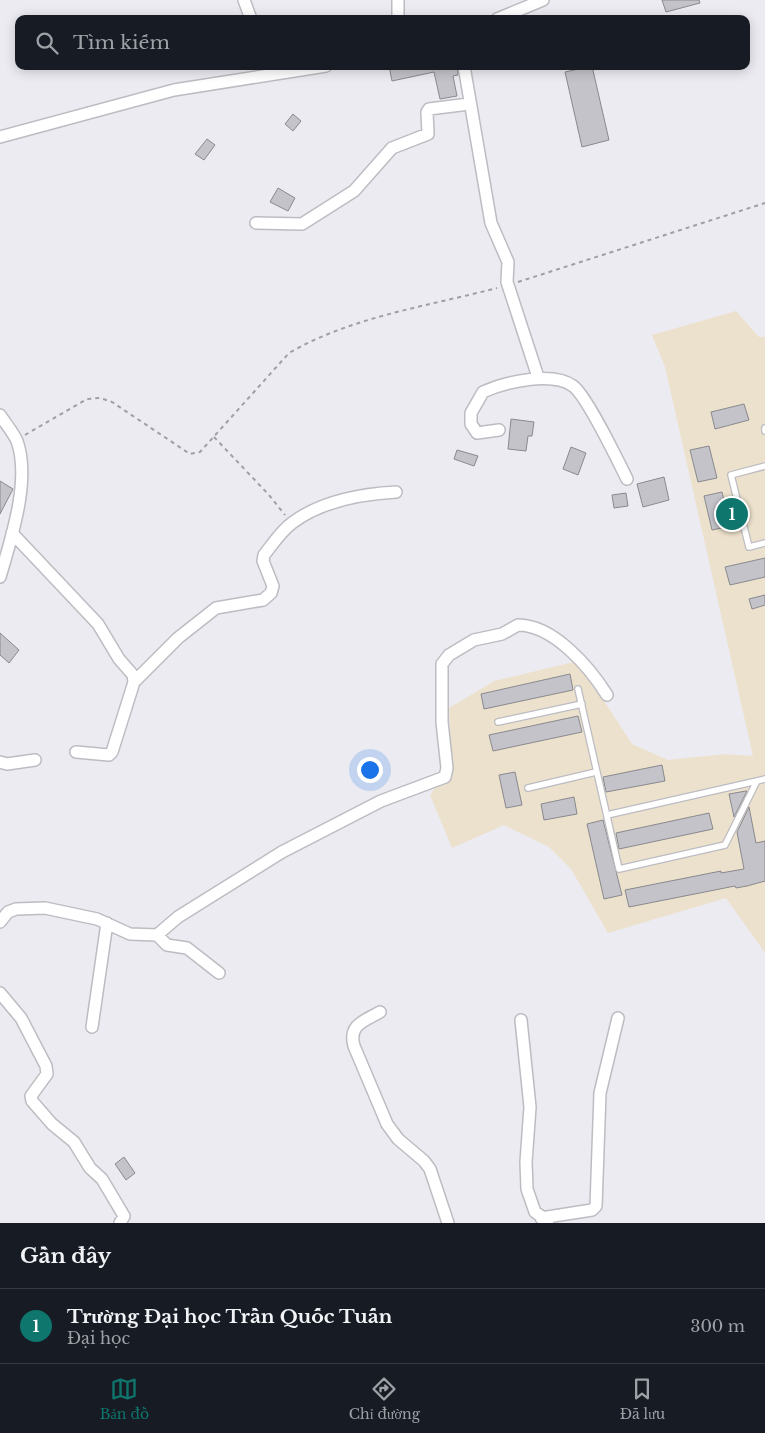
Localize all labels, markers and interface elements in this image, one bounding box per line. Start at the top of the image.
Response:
search box [15,15,750,70]
icon: search [33,29,61,57]
text: Tìm kiếm [73,31,170,54]
pin: 1 [716,495,748,533]
your location [357,757,383,783]
text: Gần đây [20,1243,111,1269]
text: Trường Đại học Trần Quốc Tuấn [67,1305,392,1328]
text: 1 [33,1316,39,1336]
text: 300 m [691,1316,745,1336]
text: Đại học [67,1328,130,1348]
tab: Bản đồ [100,1375,149,1423]
tab: Chỉ đường [349,1375,420,1423]
tab: Đã lưu [620,1375,665,1423]

